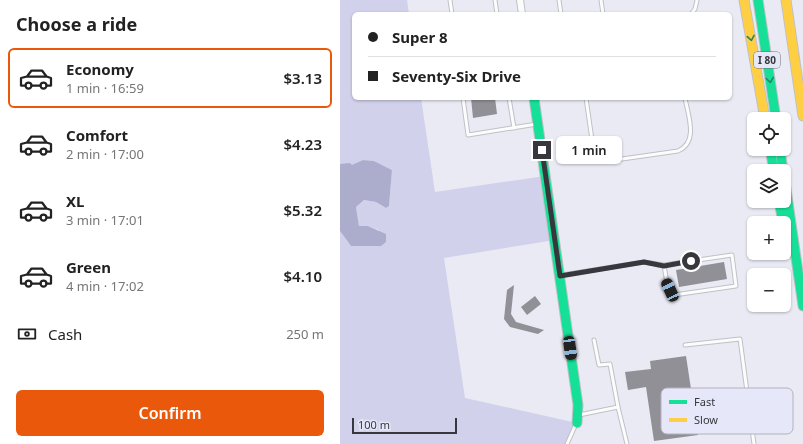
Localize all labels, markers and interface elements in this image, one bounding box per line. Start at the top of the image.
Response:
text: Choose a ride [16,12,137,36]
text: Super 8 [392,27,448,47]
one-way arrow [747,35,755,41]
road number: I 80 [754,52,780,68]
text: Economy [66,59,134,79]
icon: car [18,60,54,96]
text: Seventy-Six Drive [392,66,521,86]
text: $3.13 [284,68,322,88]
one-way arrow [765,77,774,83]
text: 1 min · 16:59 [66,79,144,97]
map controls [747,112,791,312]
button: locate [747,112,791,156]
text: Comfort [66,125,128,145]
icon: car [18,126,54,162]
text: $4.23 [284,134,322,154]
callout: 1 min [556,136,622,164]
route end [533,141,551,159]
text: 1 min [571,141,607,159]
text: 2 min · 17:00 [66,145,144,163]
button: layers [747,164,791,208]
text: XL [66,191,84,211]
icon: car [18,192,54,228]
text: $5.32 [284,200,322,220]
text: 3 min · 17:01 [66,211,144,229]
button: + [747,216,791,260]
route start [682,252,700,270]
text: Green [66,257,111,277]
icon: car [18,258,54,294]
text: $4.10 [284,266,322,286]
button: − [747,268,791,312]
text: 4 min · 17:02 [66,277,144,295]
car [659,277,681,303]
icon: cash [16,323,38,345]
text: Cash [48,324,82,344]
text: 250 m [286,325,324,343]
car [562,335,578,361]
legend [661,388,793,434]
button: Confirm [16,390,324,436]
text: Fast [694,394,715,409]
text: Slow [694,412,718,427]
scale bar [352,416,457,435]
text: 100 m [358,417,390,432]

